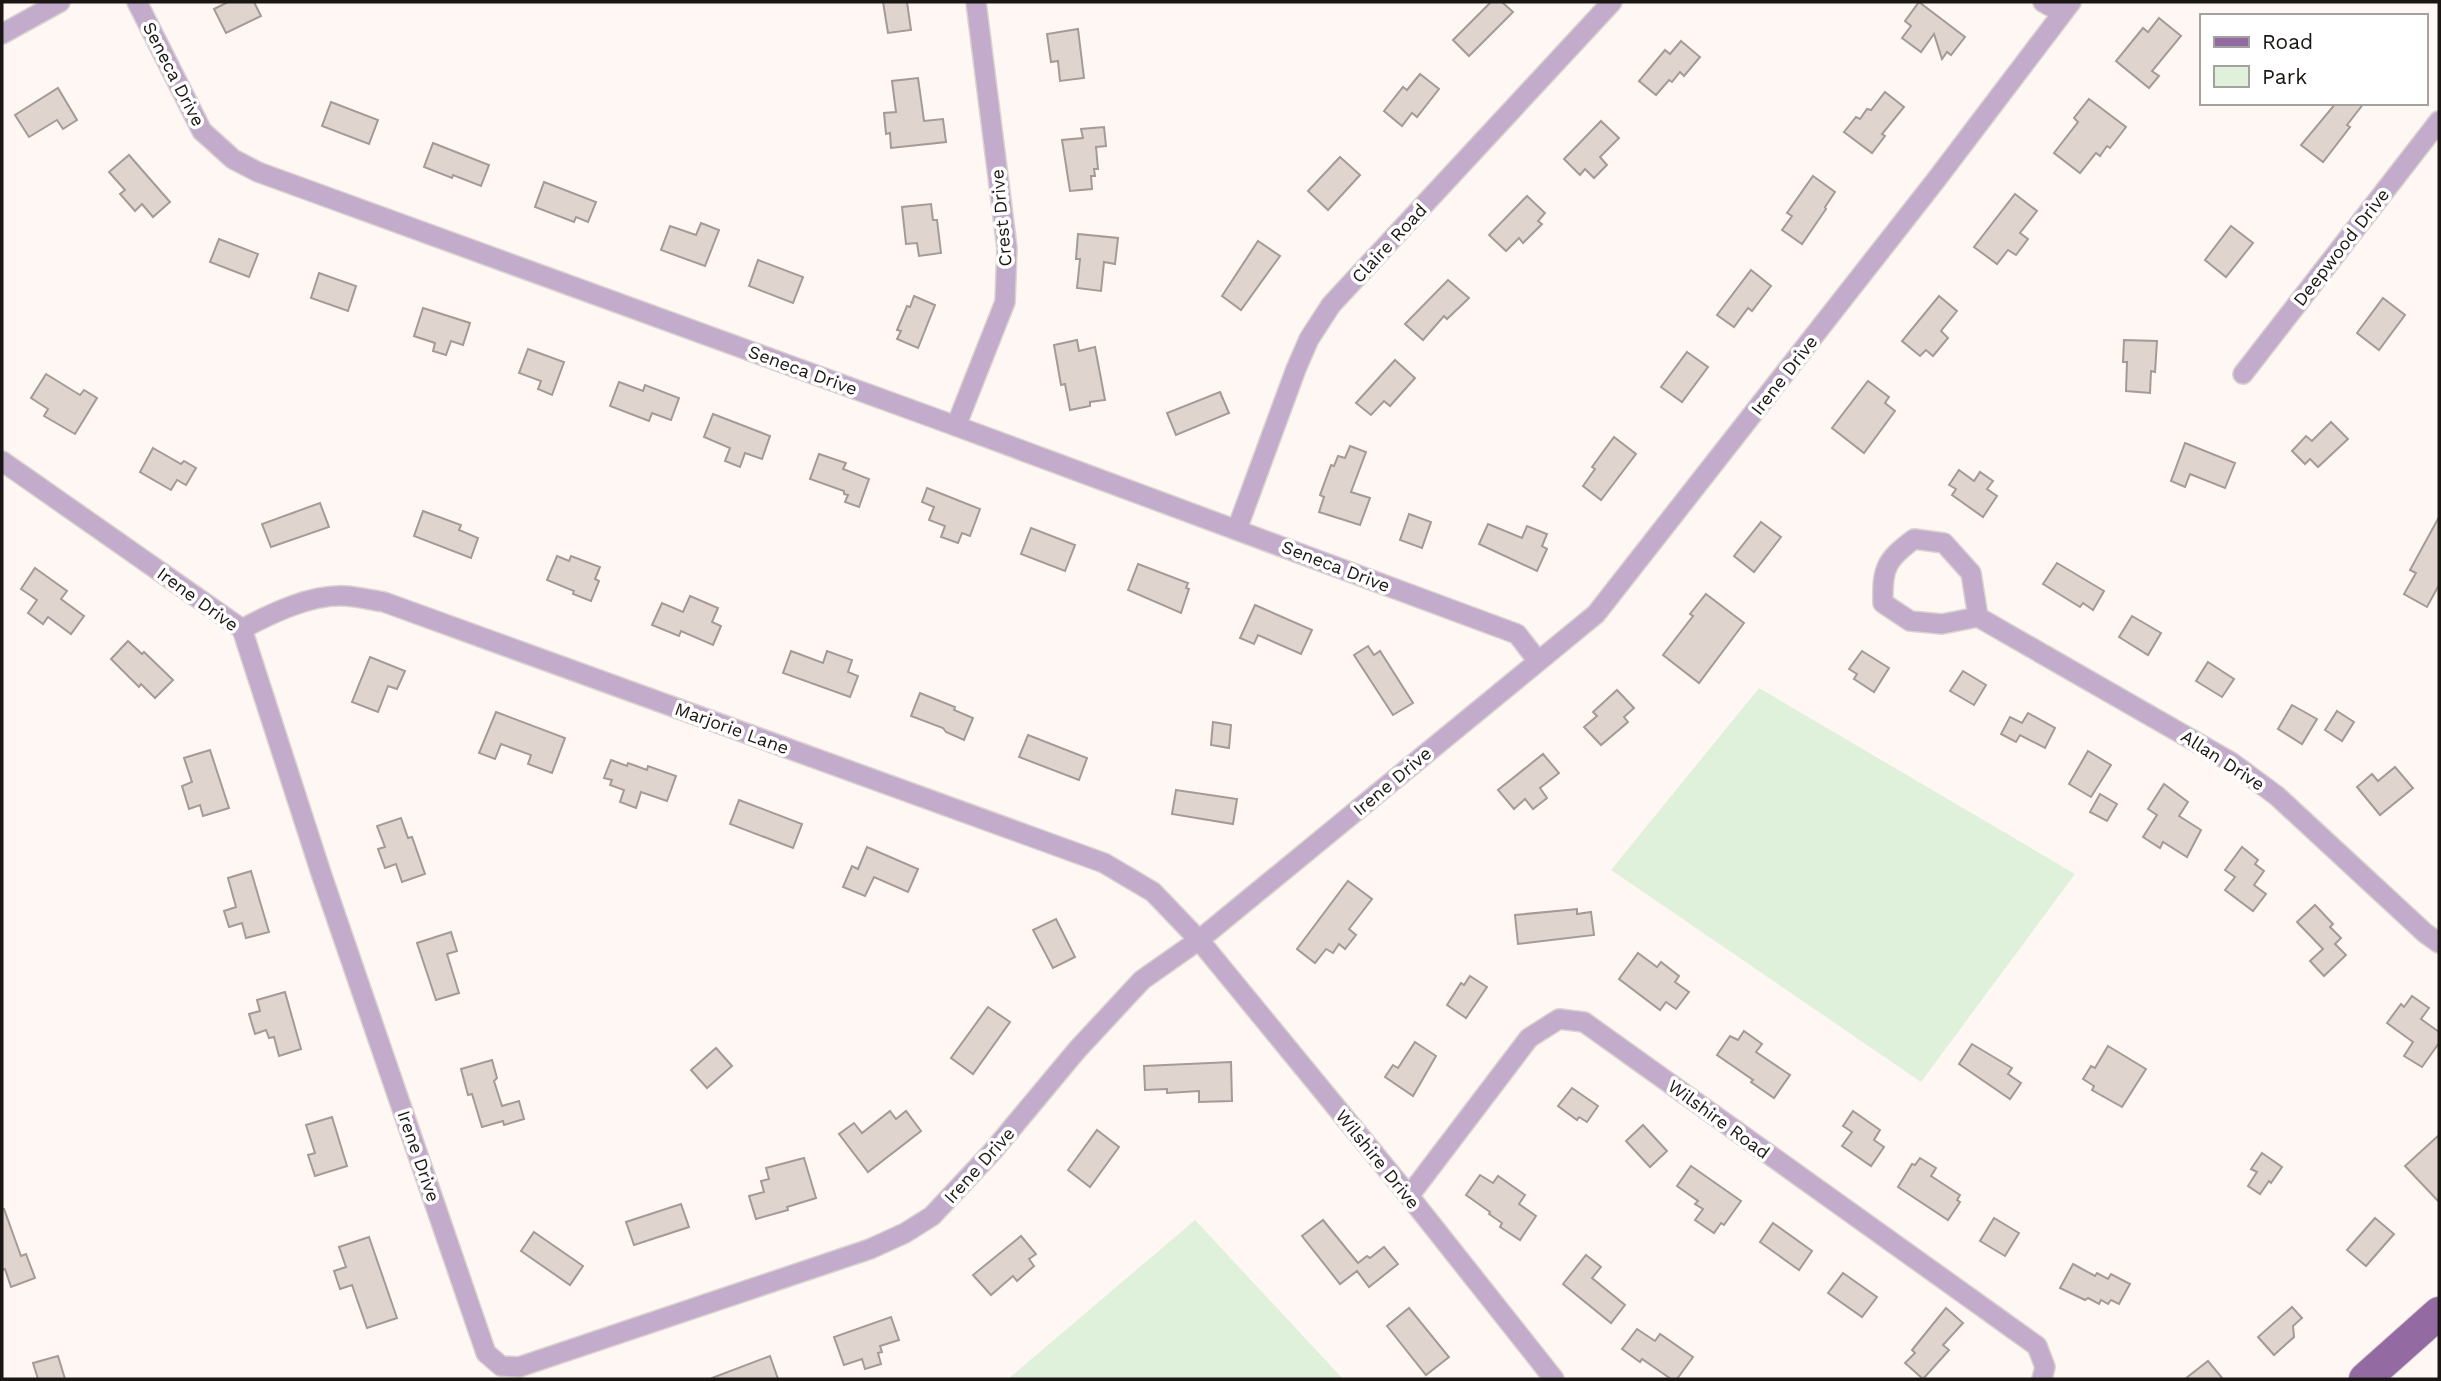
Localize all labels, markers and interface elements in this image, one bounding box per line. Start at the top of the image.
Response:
legend [2200,14,2427,105]
street label: Seneca Drive [139,18,209,130]
text: Road [2262,29,2313,54]
text: Park [2262,64,2307,89]
street label: Crest Drive [986,168,1016,268]
street label: Deepwood Drive [2289,184,2393,310]
street label: Claire Road [1347,199,1431,287]
street label: Irene Drive [1746,331,1822,419]
street label: Seneca Drive [746,341,860,399]
street label: Seneca Drive [1279,536,1393,596]
street label: Irene Drive [153,563,243,635]
street label: Marjorie Lane [672,698,792,758]
street label: Allan Drive [2177,725,2269,795]
street label: Irene Drive [1349,742,1435,820]
street label: Wilshire Road [1664,1075,1774,1163]
street label: Wilshire Drive [1332,1105,1424,1213]
street label: Irene Drive [394,1108,444,1204]
street label: Irene Drive [939,1123,1019,1207]

